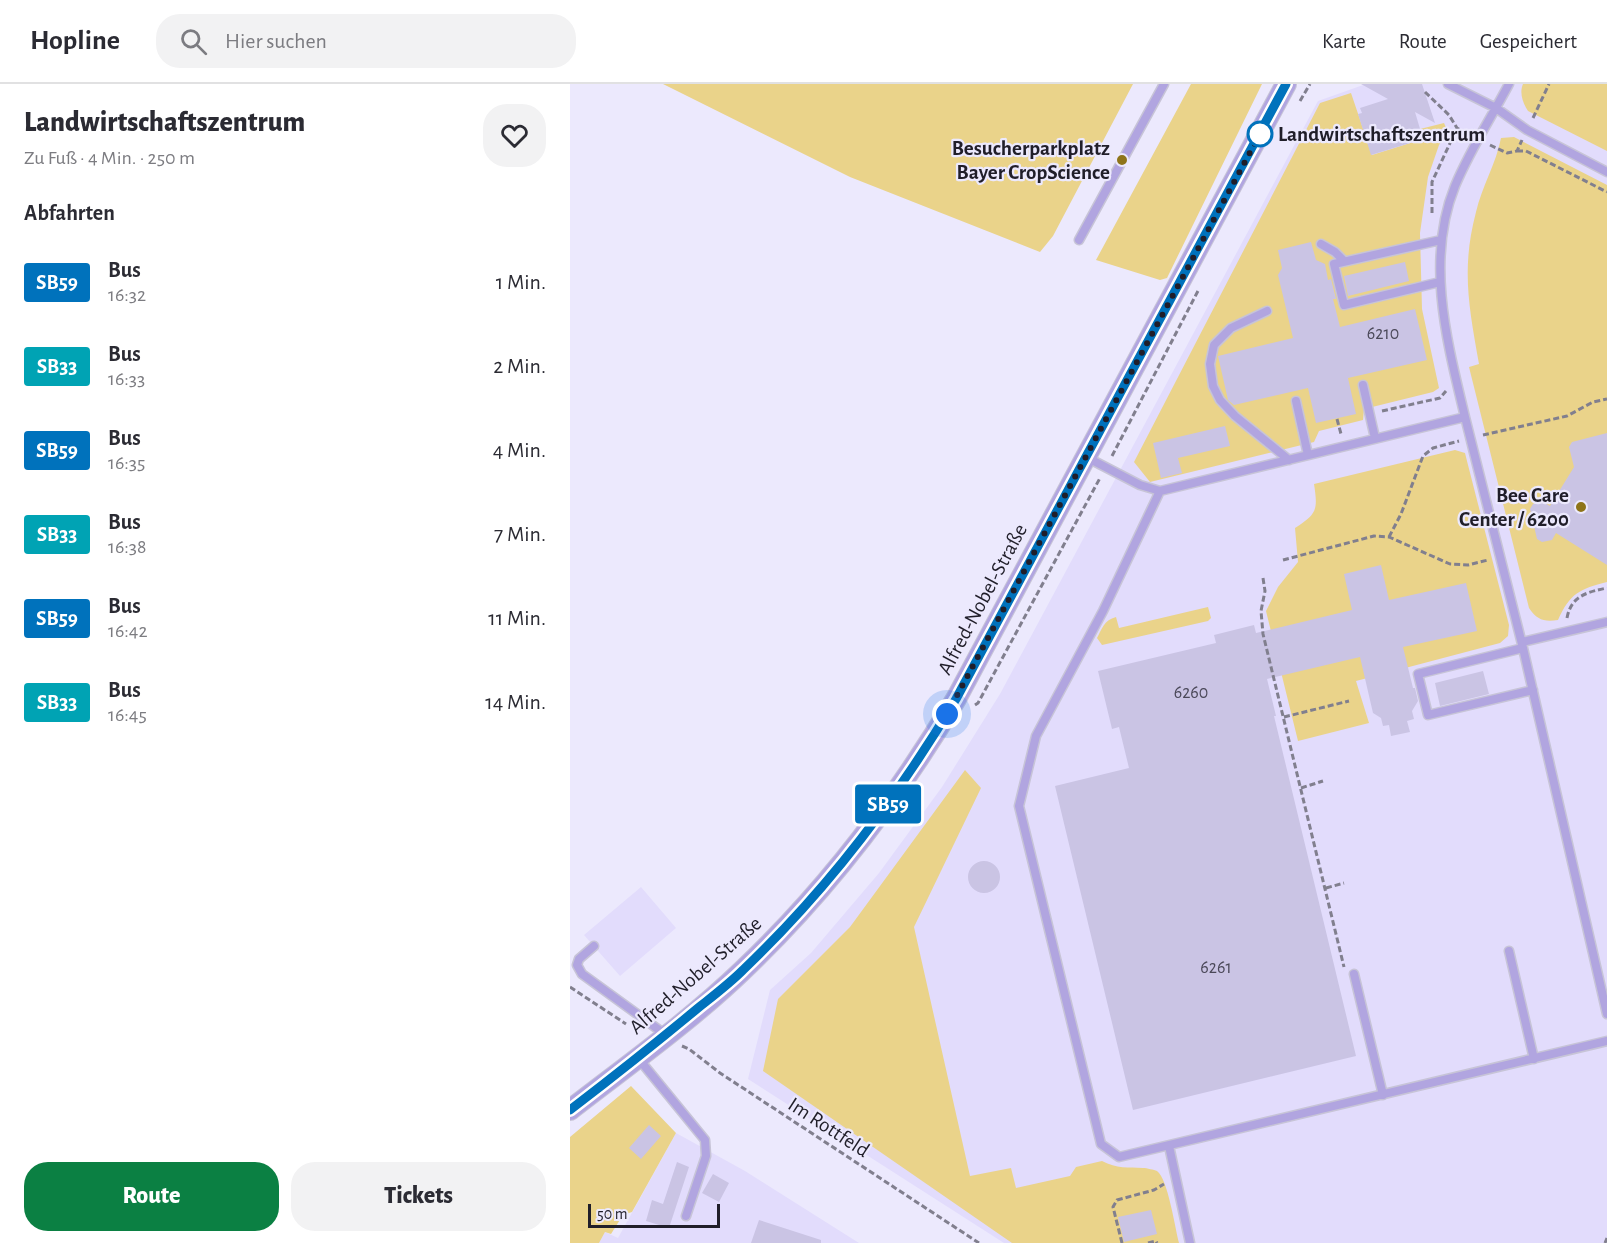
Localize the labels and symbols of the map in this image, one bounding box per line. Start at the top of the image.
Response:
marker: Landwirtschaftszentrum [1247,121,1273,147]
place label: Landwirtschaftszentrum [1278,124,1485,145]
place label: Besucherparkplatz Bayer CropScience [952,138,1110,183]
marker: Besucherparkplatz Bayer CropScience [1115,153,1129,167]
house number: 6210 [1367,325,1399,343]
place label: Bee Care Center / 6200 [1459,485,1569,530]
marker: Bee Care Center / 6200 [1574,500,1588,514]
street label: Alfred-Nobel-Straße [934,520,1031,678]
house number: 6260 [1174,684,1208,702]
your location [932,699,962,729]
line badge: SB59 [846,784,930,824]
street label: Alfred-Nobel-Straße [625,913,765,1038]
house number: 6261 [1200,959,1232,977]
street label: Im Rottfeld [784,1094,873,1161]
scale bar [588,1201,720,1228]

